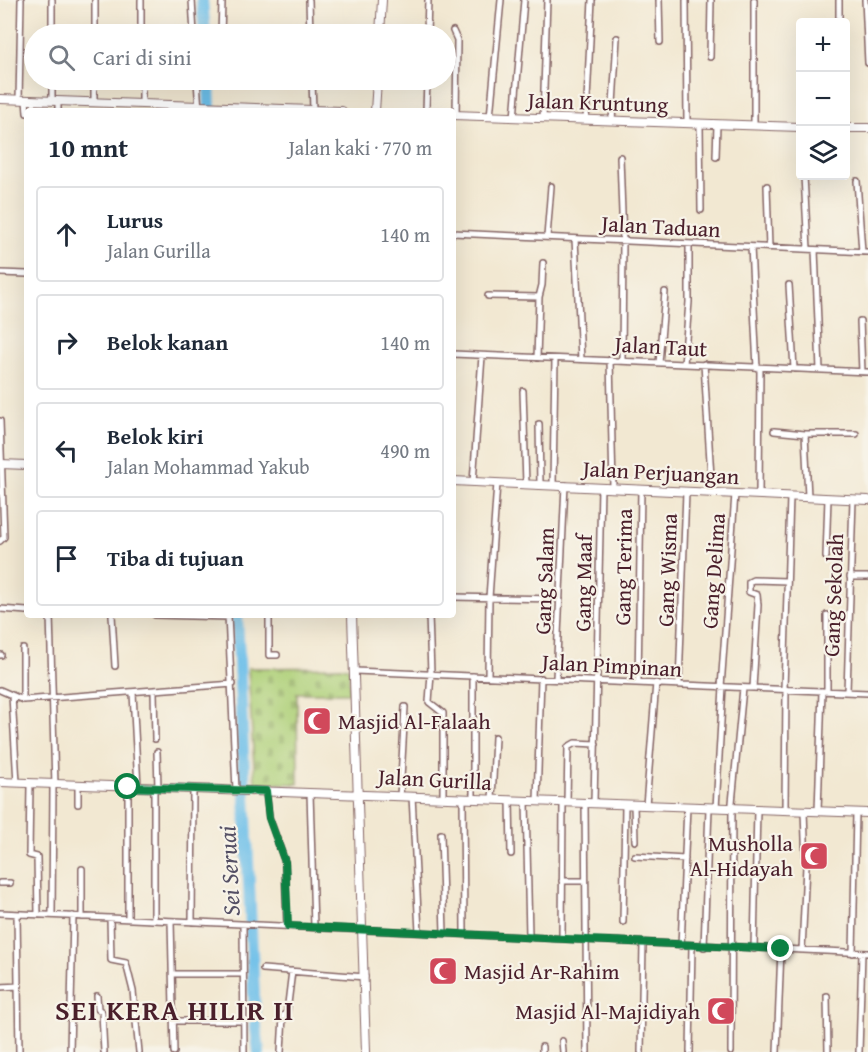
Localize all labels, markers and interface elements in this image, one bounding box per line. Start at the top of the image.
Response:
map controls [796,18,850,180]
button: + [796,18,850,72]
search box [24,24,456,90]
icon: search [45,41,78,74]
text: Cari di sini [93,41,192,73]
button: − [796,72,850,126]
street label: Jalan Kruntung [524,83,669,120]
button: layers [796,126,850,180]
text: 10 mnt [48,128,128,167]
text: Jalan kaki · 770 m [288,133,432,162]
text: Lurus [107,204,163,236]
street label: Jalan Taduan [598,207,722,245]
icon: ahead [50,218,83,251]
text: 140 m [380,220,430,249]
text: Jalan Gurilla [107,236,211,265]
icon: right [50,326,83,359]
text: Belok kanan [107,326,228,358]
street label: Jalan Taut [611,327,708,364]
text: 140 m [380,328,430,357]
text: Belok kiri [107,420,204,452]
icon: left [50,434,83,467]
text: 490 m [380,436,430,465]
text: Jalan Mohammad Yakub [107,452,310,481]
street label: Jalan Perjuangan [579,452,741,492]
street label: Gang Terima [606,508,640,626]
street label: Gang Delima [693,511,733,630]
street label: Gang Wisma [649,512,685,627]
street label: Gang Salam [526,527,562,635]
street label: Gang Maaf [566,531,600,632]
street label: Gang Sekolah [815,532,851,657]
icon: arrive [50,542,83,575]
text: Tiba di tujuan [107,542,244,574]
street label: Jalan Pimpinan [538,645,683,685]
mosque icon: Masjid Al-Falaah [301,705,333,737]
place label: Masjid Al-Falaah [338,705,491,737]
street label: Jalan Gurilla [374,760,493,798]
route start [114,773,140,799]
water label: Sei Seruai [209,825,249,917]
place label: Musholla Al-Hidayah [690,827,794,884]
mosque icon: Musholla Al-Hidayah [798,840,830,872]
route end [767,935,793,961]
mosque icon: Masjid Ar-Rahim [427,955,459,987]
place label: Masjid Ar-Rahim [464,955,619,987]
district label: SEI KERA HILIR II [55,989,295,1030]
place label: Masjid Al-Majidiyah [515,995,701,1027]
mosque icon: Masjid Al-Majidiyah [705,995,737,1027]

